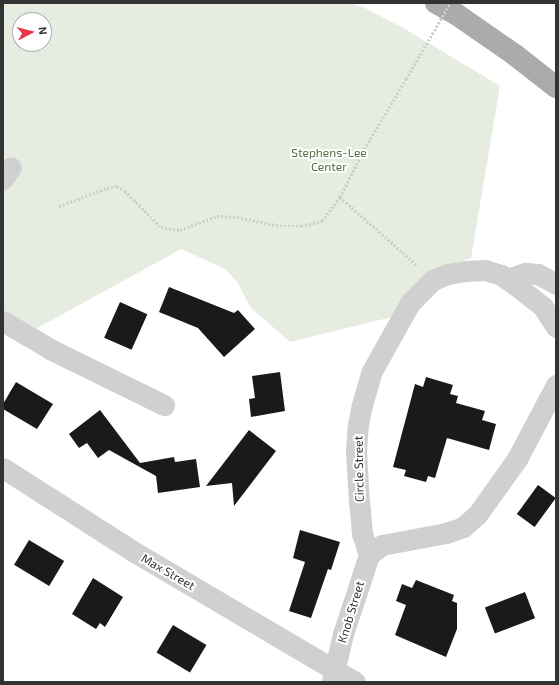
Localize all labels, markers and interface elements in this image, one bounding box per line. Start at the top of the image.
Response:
north arrow [12,12,52,52]
text: N [36,26,50,35]
park label: Stephens-Lee Center [291,146,367,174]
street label: Circle Street [351,436,367,502]
street label: Max Street [139,551,197,593]
street label: Knob Street [335,579,367,645]

